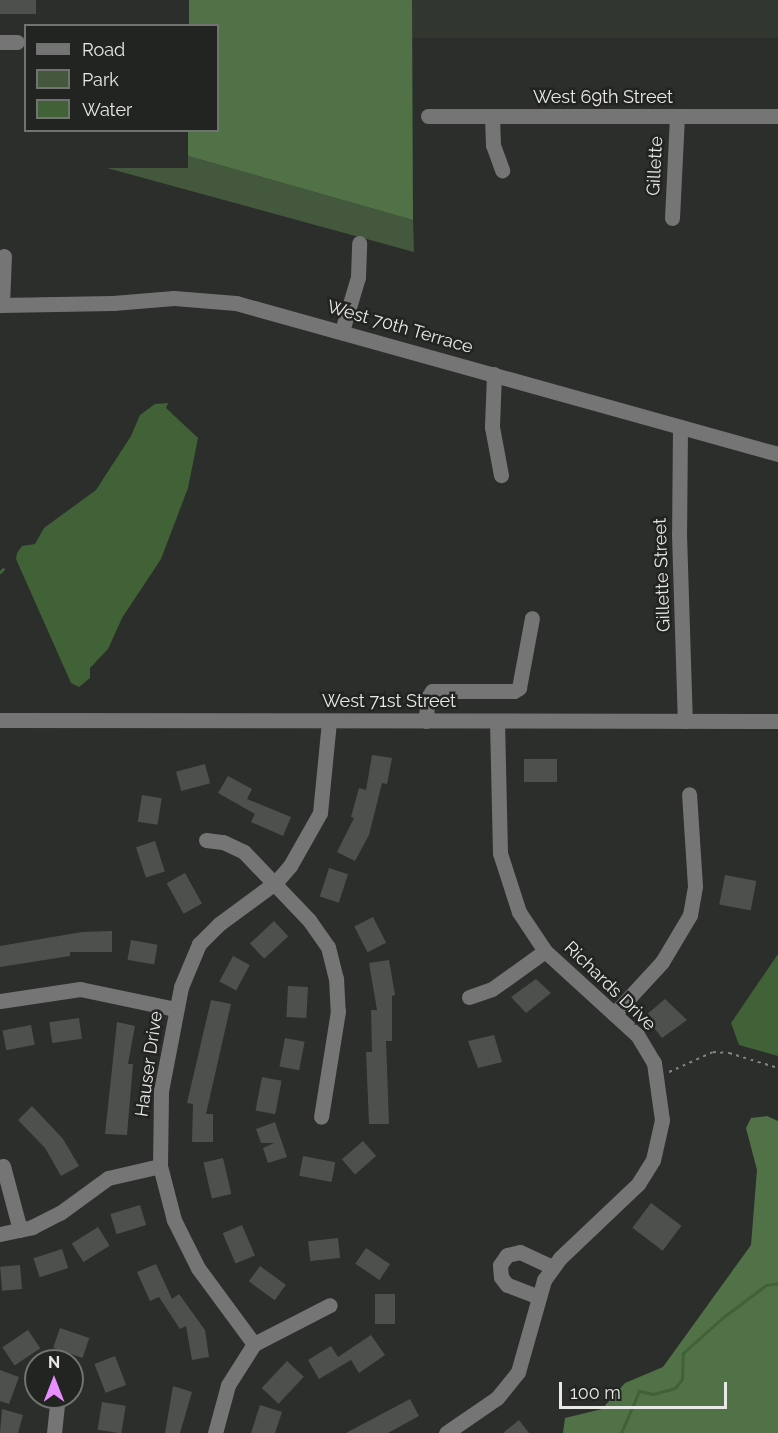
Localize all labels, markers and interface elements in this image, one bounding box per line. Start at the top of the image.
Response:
legend [24,24,219,132]
text: Road [82,39,125,60]
text: Park [82,69,119,90]
street label: West 69th Street [533,86,673,108]
text: Water [82,99,132,120]
street label: Gillette [643,136,667,196]
street label: West 70th Terrace [324,296,476,358]
street label: Gillette Street [649,518,675,632]
street label: West 71st Street [322,690,456,712]
street label: Richards Drive [560,937,660,1035]
street label: Hauser Drive [131,1010,167,1118]
north arrow [24,1349,84,1409]
text: N [48,1353,60,1372]
scale bar [562,1370,730,1408]
text: 100 m [570,1382,621,1403]

